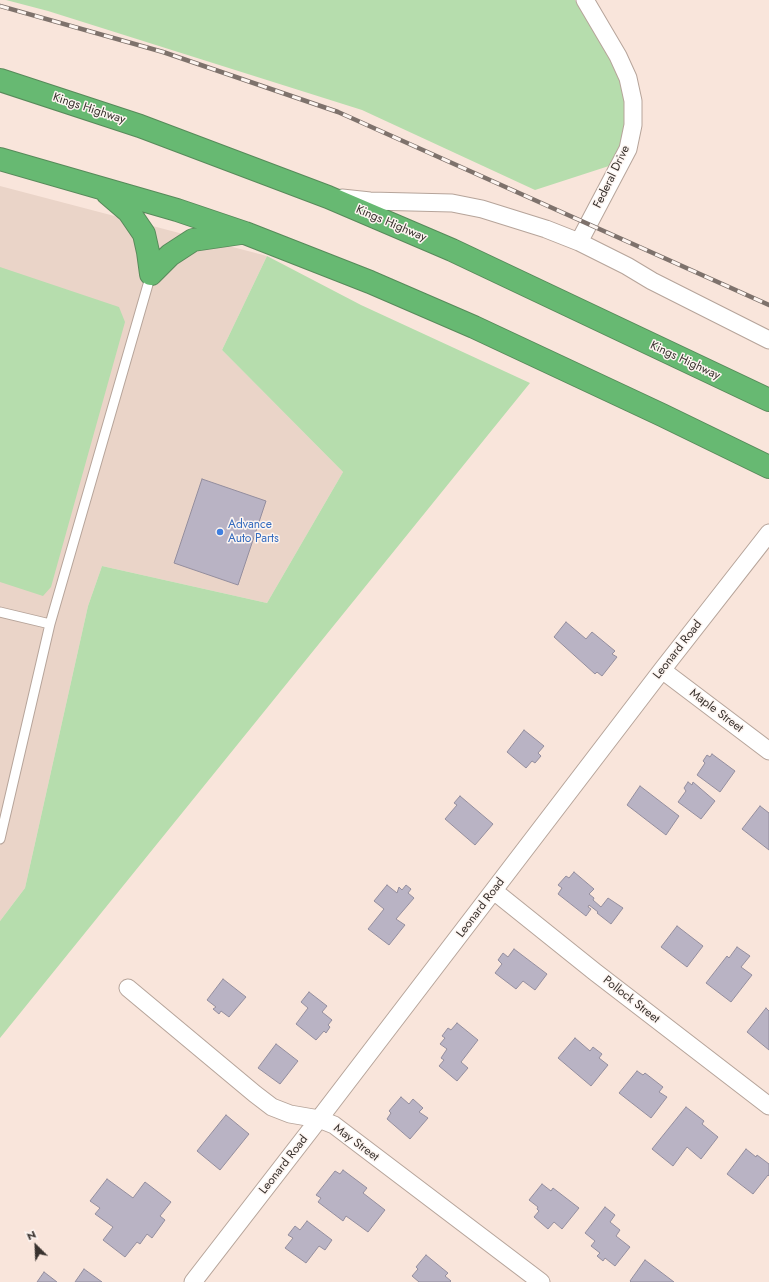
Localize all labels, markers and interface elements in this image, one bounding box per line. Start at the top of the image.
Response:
street label: Kings Highway [51,91,127,127]
street label: Federal Drive [591,143,633,211]
street label: Kings Highway [353,203,429,245]
street label: Kings Highway [648,339,722,383]
place label: Advance Auto Parts [228,518,279,546]
marker: Advance Auto Parts [215,527,225,537]
street label: Leonard Road [651,618,705,682]
street label: Maple Street [686,686,746,736]
street label: Leonard Road [454,875,508,941]
street label: Pollock Street [600,973,662,1027]
street label: May Street [331,1121,381,1165]
street label: Leonard Road [257,1133,311,1197]
north arrow [16,1226,56,1266]
text: N [24,1226,38,1244]

